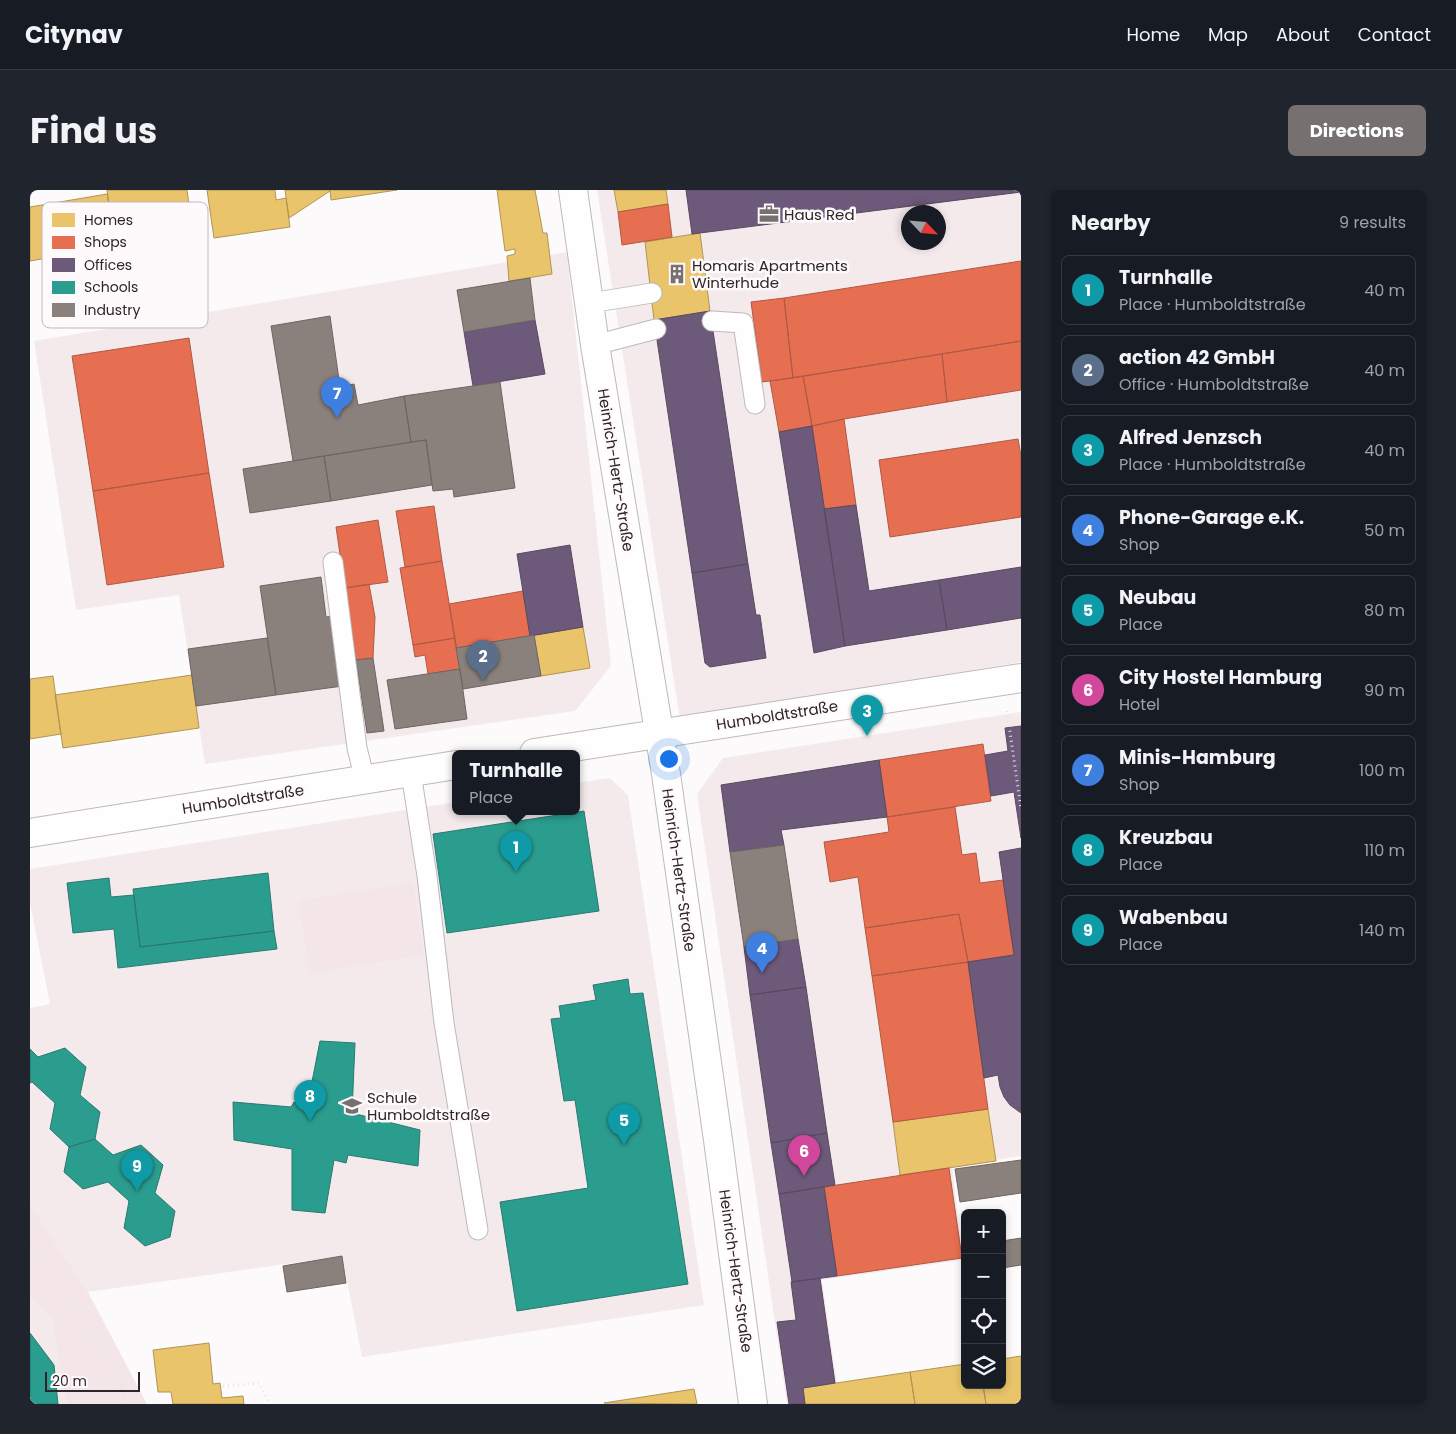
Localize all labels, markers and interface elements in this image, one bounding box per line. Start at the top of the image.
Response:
text: Citynav [25,18,123,51]
text: Home [1126,22,1180,47]
text: Map [1208,22,1248,47]
text: About [1276,22,1330,47]
text: Contact [1358,22,1431,47]
button: Directions [1288,105,1426,156]
text: Find us [30,106,157,155]
legend [42,202,208,328]
office icon: Haus Red [758,203,780,225]
place label: Haus Red [784,204,855,225]
north arrow [901,205,946,250]
text: Nearby [1071,208,1151,237]
text: Homes [84,210,133,230]
text: 9 results [1339,211,1406,234]
text: Shops [84,232,127,252]
text: Offices [84,255,132,275]
place label: Homaris Apartments Winterhude [692,255,848,293]
building icon: Homaris Apartments Winterhude [666,263,688,285]
text: Turnhalle [1119,264,1213,291]
text: Schools [84,277,138,297]
text: 1 [1085,279,1091,302]
text: 40 m [1364,279,1405,302]
text: Place · Humboldtstraße [1119,293,1306,316]
text: Industry [84,300,140,320]
text: action 42 GmbH [1119,344,1275,371]
text: 2 [1083,359,1093,382]
text: 40 m [1364,359,1405,382]
text: Office · Humboldtstraße [1119,373,1309,396]
pin: 7 [321,377,353,418]
street label: Heinrich-Hertz-Straße [593,387,639,553]
text: Alfred Jenzsch [1119,424,1262,451]
text: 3 [1083,439,1093,462]
text: 40 m [1364,439,1405,462]
text: Place · Humboldtstraße [1119,453,1306,476]
text: Phone-Garage e.K. [1119,504,1304,531]
text: 4 [1083,519,1093,542]
text: 50 m [1364,519,1405,542]
text: Shop [1119,533,1160,556]
text: Neubau [1119,584,1196,611]
text: 5 [1083,599,1093,622]
text: 80 m [1364,599,1405,622]
text: Place [1119,613,1163,636]
pin: 2 [467,640,499,681]
text: City Hostel Hamburg [1119,664,1322,691]
text: 6 [1083,679,1093,702]
text: 90 m [1364,679,1405,702]
text: Hotel [1119,693,1160,716]
street label: Humboldtstraße [715,695,839,735]
pin: 3 [851,695,883,736]
text: Minis-Hamburg [1119,744,1276,771]
your location [656,746,682,772]
popup [452,750,580,815]
text: Turnhalle [469,757,563,784]
text: 7 [1084,759,1092,782]
text: 100 m [1359,759,1405,782]
text: Shop [1119,773,1160,796]
street label: Humboldtstraße [181,779,305,819]
text: Place [469,786,513,809]
street label: Heinrich-Hertz-Straße [657,787,701,953]
text: Kreuzbau [1119,824,1213,851]
pin: 1 [500,831,532,872]
text: 8 [1083,839,1093,862]
text: 110 m [1364,839,1405,862]
text: Place [1119,853,1163,876]
text: Wabenbau [1119,904,1228,931]
text: 9 [1083,919,1093,942]
text: 140 m [1359,919,1405,942]
pin: 4 [746,932,778,973]
text: Place [1119,933,1163,956]
pin: 8 [294,1080,326,1121]
place label: Schule Humboldtstraße [367,1087,490,1125]
school or university icon: Schule Humboldtstraße [341,1095,363,1117]
pin: 5 [608,1104,640,1145]
pin: 6 [788,1135,820,1176]
pin: 9 [121,1150,153,1191]
street label: Heinrich-Hertz-Straße [714,1188,758,1354]
map controls [961,1209,1006,1389]
button: + [961,1209,1006,1254]
button: − [961,1254,1006,1299]
button: locate [961,1299,1006,1344]
button: layers [961,1344,1006,1389]
scale bar [45,1369,140,1392]
text: 20 m [52,1371,87,1391]

